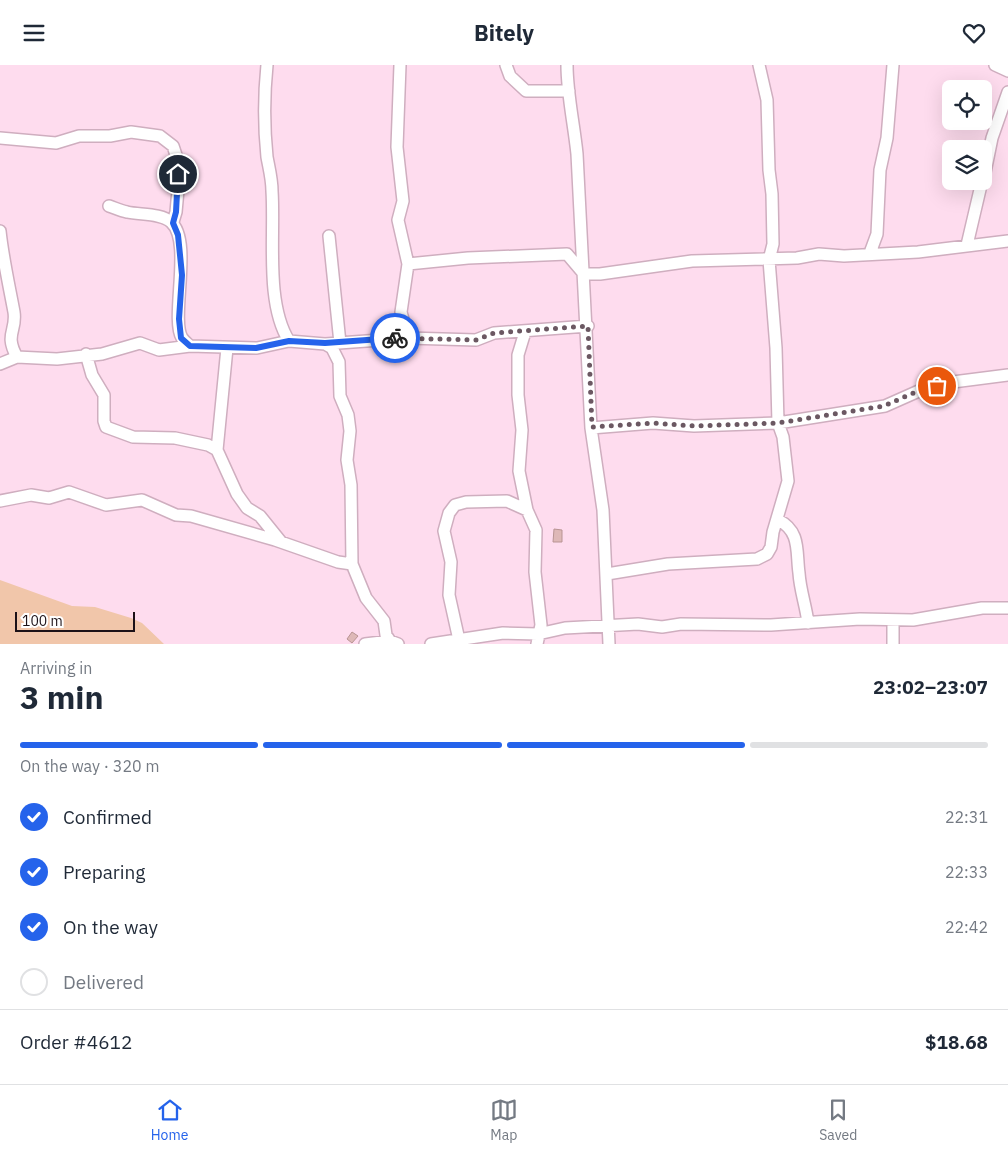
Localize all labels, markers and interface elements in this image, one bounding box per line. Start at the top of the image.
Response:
text: Bitely [474,18,534,47]
icon: menu [20,19,48,47]
icon: heart [960,19,988,47]
map controls [942,80,992,190]
button: locate [942,80,992,130]
button: layers [942,140,992,190]
pin [157,153,199,195]
icon: home [164,160,192,188]
courier [370,313,420,363]
icon: bike [381,324,409,352]
pin [916,365,958,407]
icon: bag [923,372,951,400]
scale bar [15,609,135,632]
text: 100 m [22,612,63,630]
text: Arriving in [20,658,92,678]
text: 23:02–23:07 [873,675,988,699]
text: 3 min [20,676,104,718]
text: On the way · 320 m [20,756,159,776]
icon: check [20,803,48,831]
text: Confirmed [63,805,152,829]
text: 22:31 [945,807,988,827]
icon: check [20,858,48,886]
text: Preparing [63,860,145,884]
text: 22:33 [945,862,988,882]
icon: check [20,913,48,941]
text: On the way [63,915,158,939]
text: 22:42 [945,917,988,937]
text: Delivered [63,970,144,994]
text: Order #4612 [20,1030,132,1054]
text: $18.68 [925,1030,988,1054]
tab: Home [151,1096,188,1144]
tab: Map [490,1096,518,1144]
tab: Saved [819,1096,857,1144]

